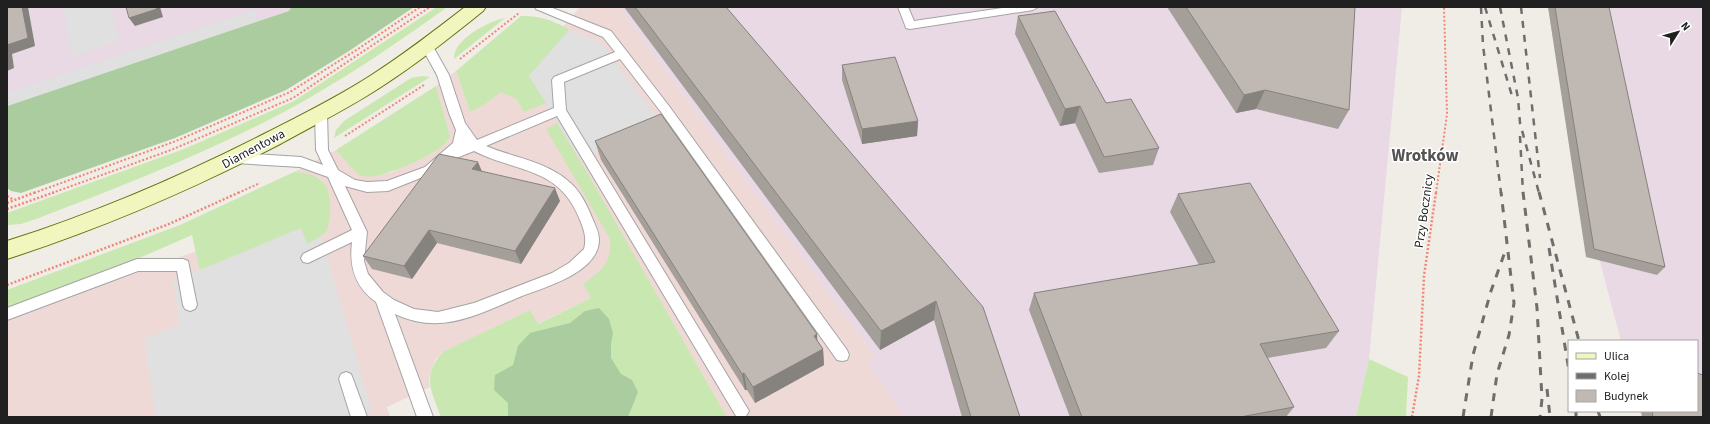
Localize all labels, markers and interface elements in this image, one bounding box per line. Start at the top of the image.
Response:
north arrow [1658,12,1698,52]
text: N [1677,19,1694,34]
street label: Diamentowa [219,125,288,173]
district label: Wrotków [1391,144,1459,168]
street label: Przy Bocznicy [1410,173,1438,249]
legend [1568,340,1698,412]
text: Ulica [1604,348,1629,365]
text: Kolej [1604,368,1629,385]
text: Budynek [1604,388,1648,405]

